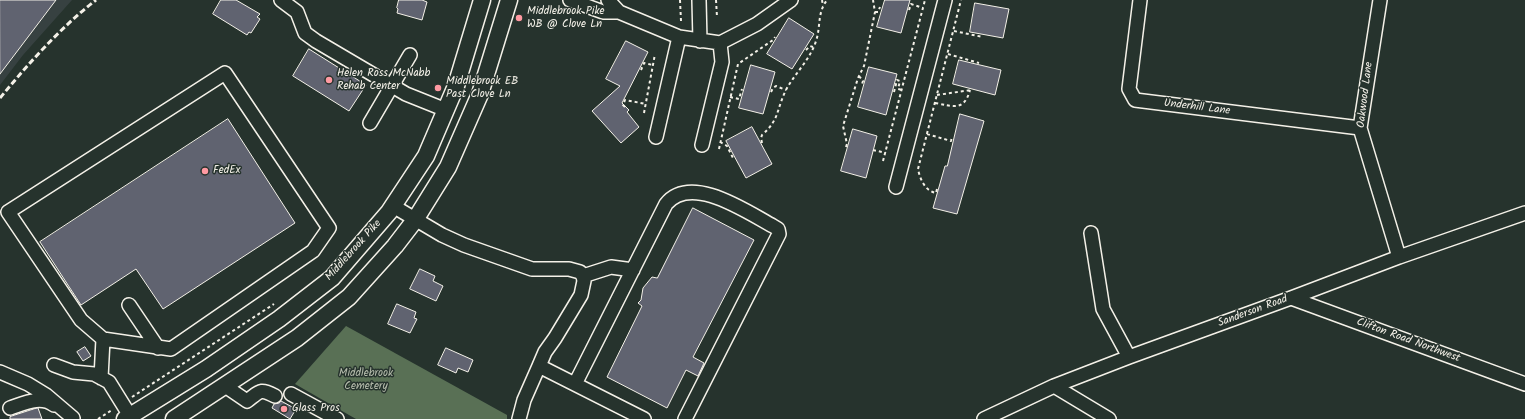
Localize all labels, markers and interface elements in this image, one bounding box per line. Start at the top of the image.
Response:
place label: Middlebrook Pike WB @ Clove Ln [527,5,605,31]
marker: Middlebrook Pike WB @ Clove Ln [514,13,524,23]
street label: Oakwood Lane [1355,61,1377,129]
place label: Helen Ross McNabb Rehab Center [337,67,430,93]
marker: Helen Ross McNabb Rehab Center [324,75,334,85]
place label: Middlebrook EB Past Clove Ln [446,75,518,101]
marker: Middlebrook EB Past Clove Ln [433,83,443,93]
street label: Underhill Lane [1163,97,1231,119]
place label: FedEx [213,164,240,178]
marker: FedEx [200,166,210,176]
street label: Middlebrook Pike [323,218,385,284]
street label: Sanderson Road [1216,293,1290,331]
street label: Clifton Road Northwest [1354,316,1462,366]
park label: Middlebrook Cemetery [339,367,393,393]
place label: Glass Pros [292,402,340,416]
marker: Glass Pros [279,404,289,414]

